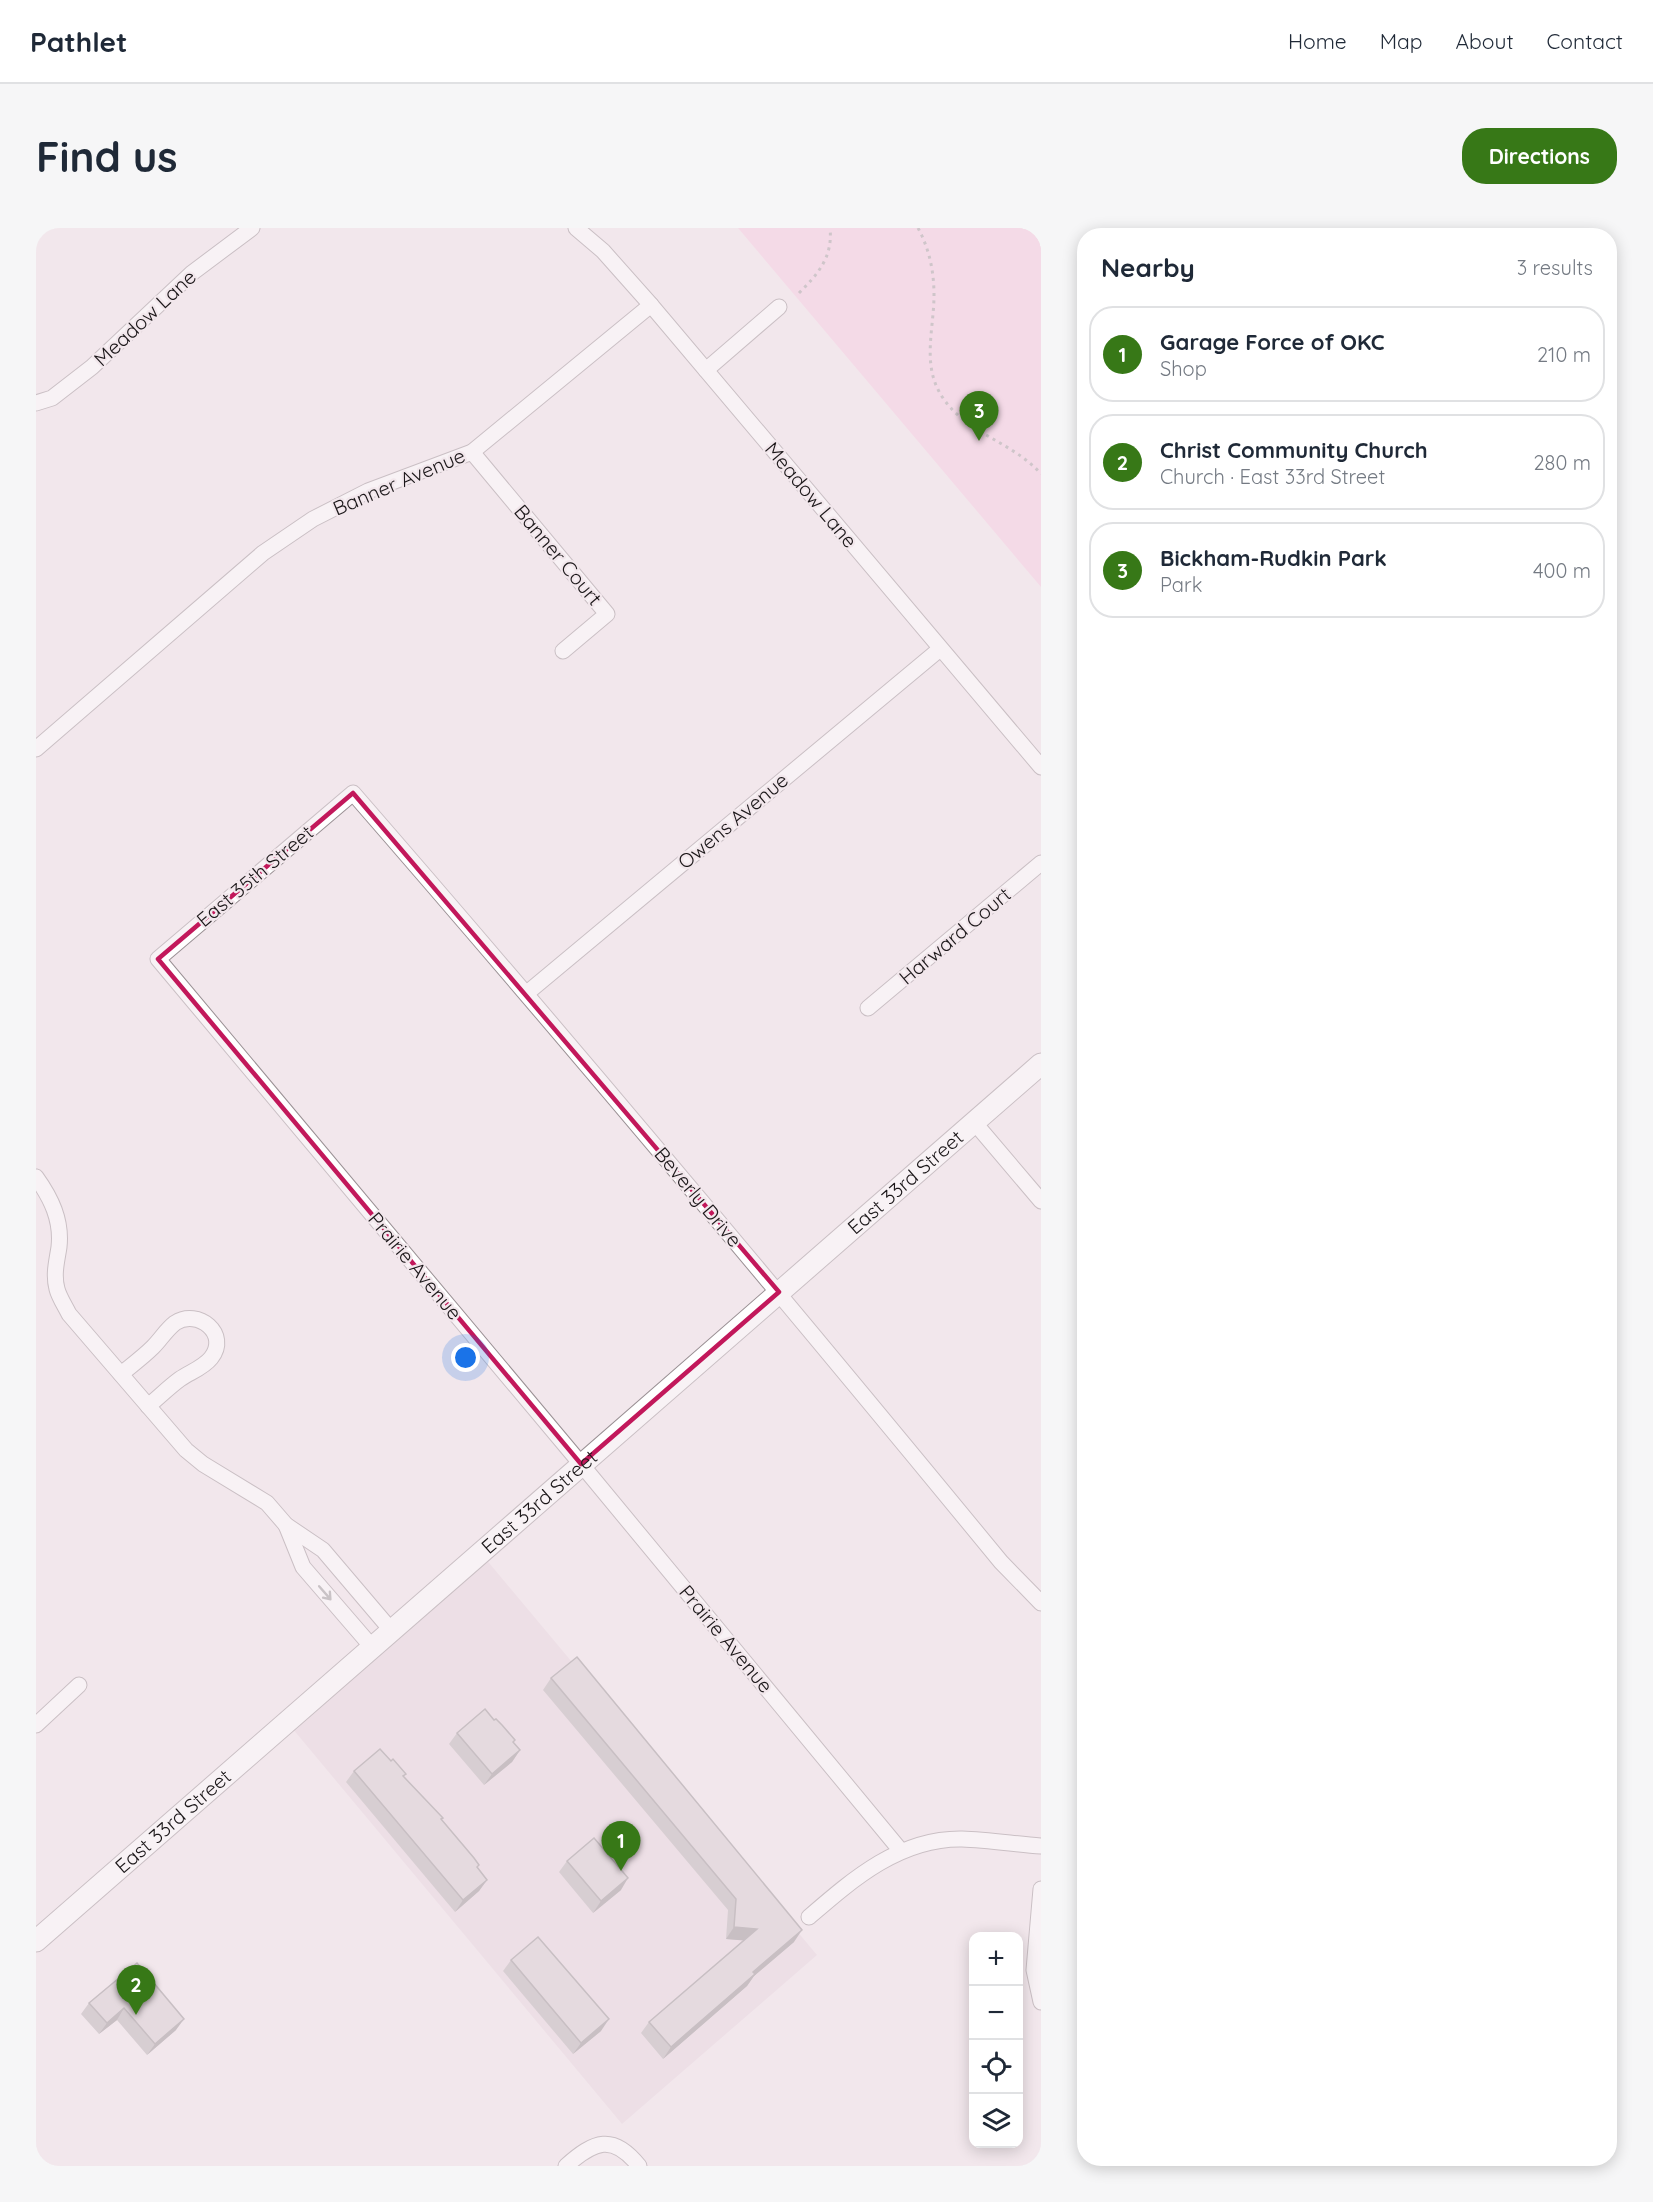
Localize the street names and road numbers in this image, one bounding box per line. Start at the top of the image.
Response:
street label: Meadow Lane [88,264,201,371]
street label: Meadow Lane [760,437,863,553]
street label: Banner Avenue [329,442,469,521]
street label: Banner Court [509,499,608,610]
street label: Owens Avenue [672,767,793,874]
street label: East 35th Street [191,819,318,932]
street label: Harward Court [894,881,1016,990]
street label: East 33rd Street [842,1124,968,1239]
street label: Beverly Drive [649,1142,747,1252]
street label: Prairie Avenue [363,1207,468,1325]
street label: East 33rd Street [476,1444,602,1559]
street label: Prairie Avenue [674,1580,779,1698]
street label: East 33rd Street [110,1764,236,1878]

